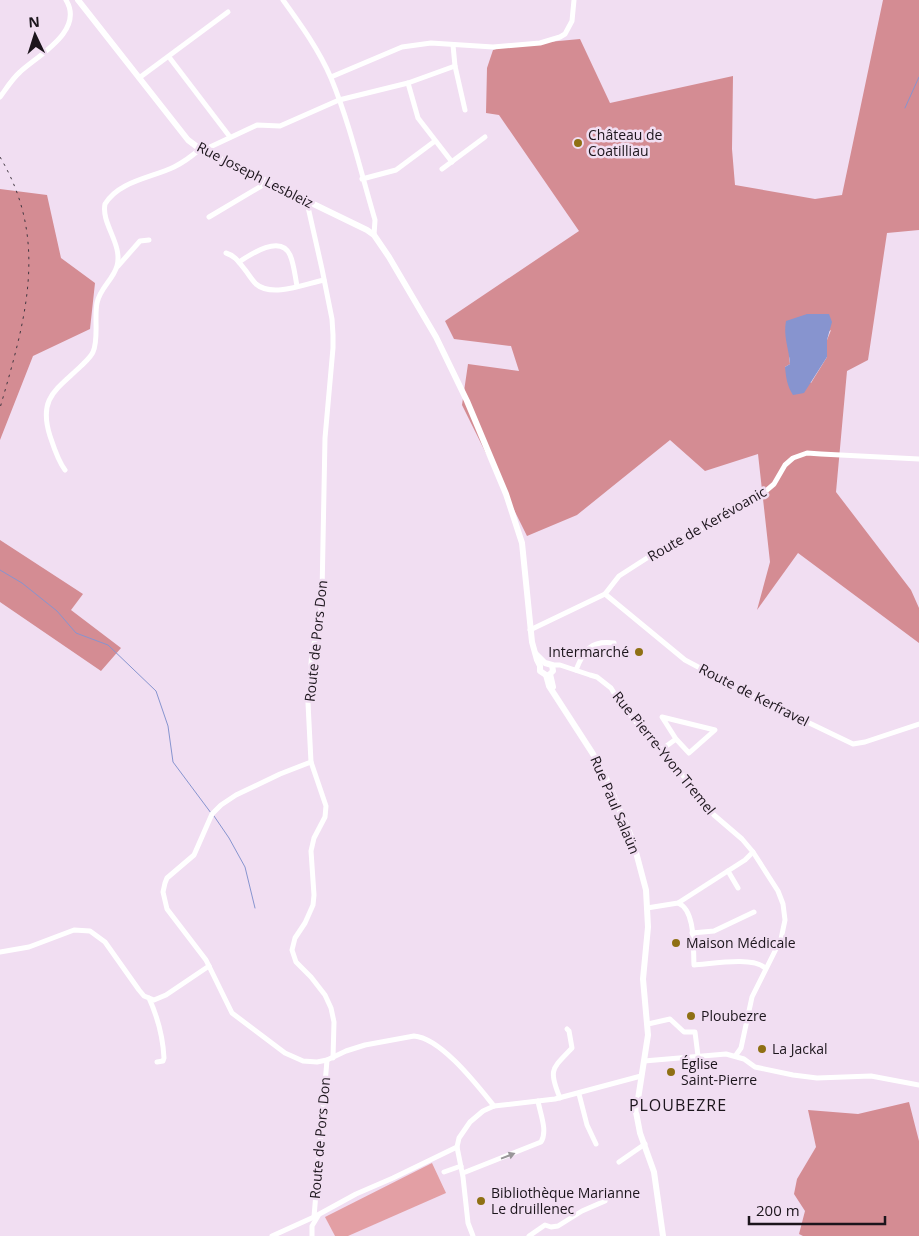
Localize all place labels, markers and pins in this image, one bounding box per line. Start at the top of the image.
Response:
place label: Château de Coatilliau [588,125,663,160]
marker: Château de Coatilliau [572,137,584,149]
place label: Intermarché [548,642,629,661]
marker: Intermarché [633,646,645,658]
place label: Maison Médicale [686,933,796,952]
marker: Maison Médicale [670,937,682,949]
place label: Ploubezre [701,1006,767,1025]
marker: Ploubezre [685,1010,697,1022]
place label: La Jackal [772,1039,828,1058]
marker: La Jackal [756,1043,768,1055]
place label: Église Saint-Pierre [681,1054,757,1089]
marker: Église Saint-Pierre [665,1066,677,1078]
place label: Bibliothèque Marianne Le druillenec [491,1183,640,1218]
marker: Bibliothèque Marianne Le druillenec [475,1195,487,1207]

